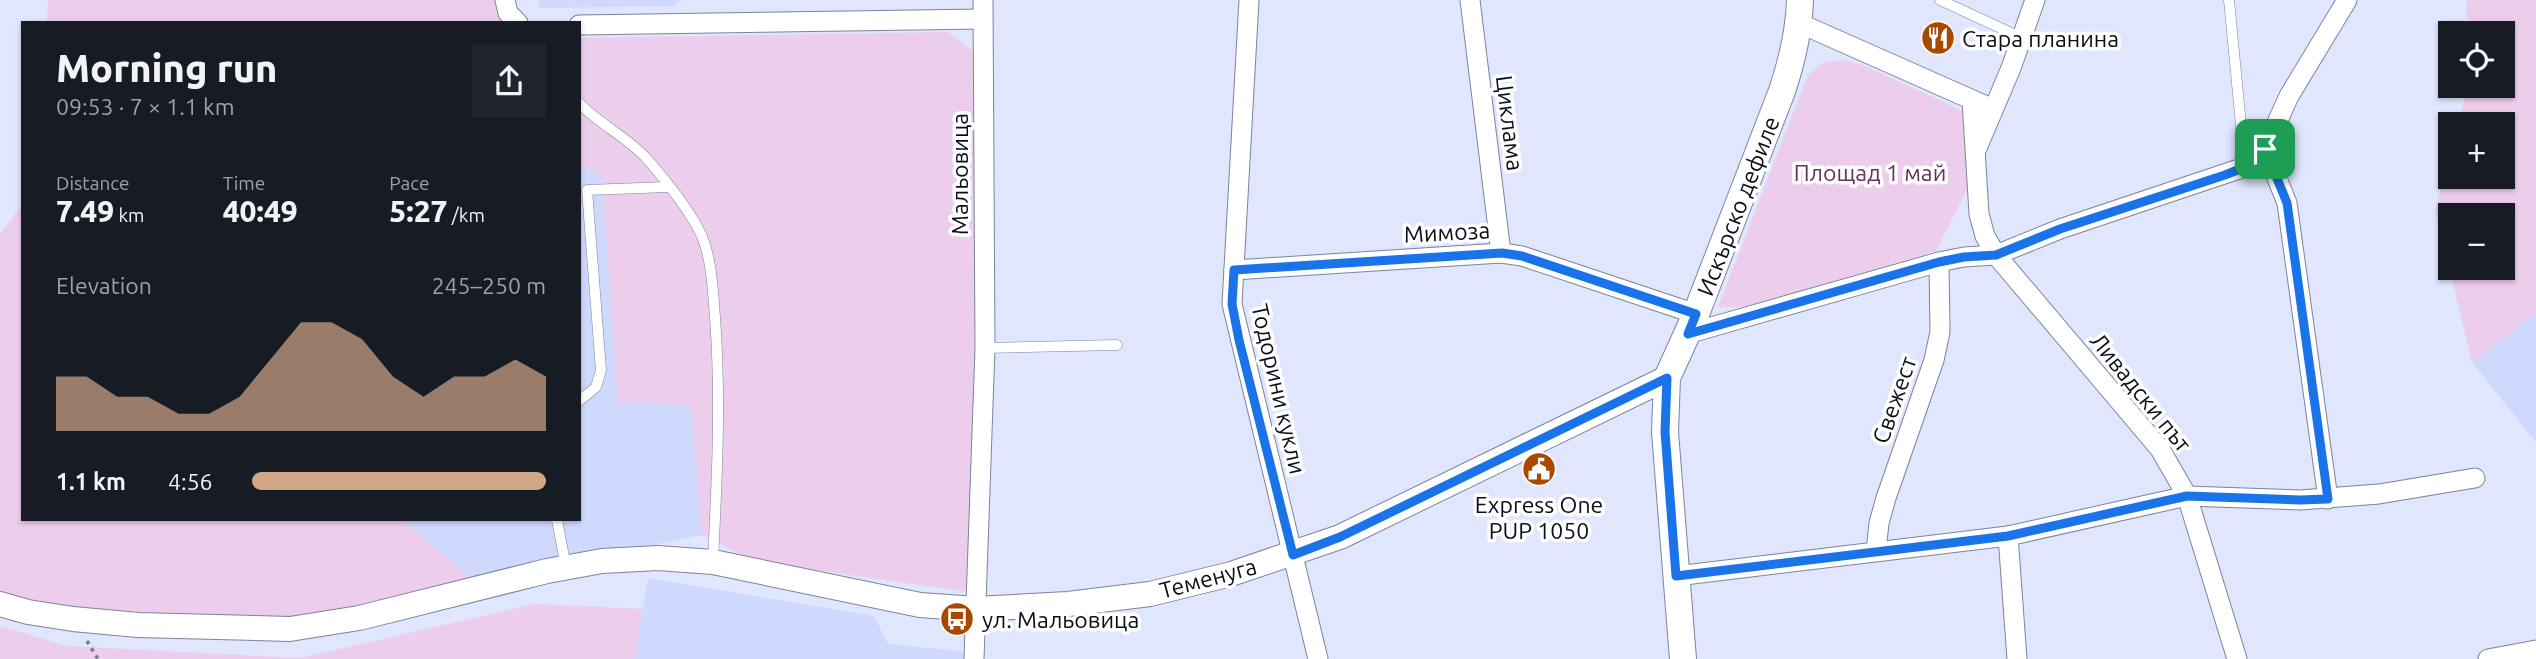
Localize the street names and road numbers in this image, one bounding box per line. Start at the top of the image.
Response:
street label: Циклама [1492,74,1528,172]
street label: Мальовица [947,113,972,235]
street label: Искърско дефиле [1692,113,1784,299]
street label: Мимоза [1403,217,1491,247]
street label: Тодорини кукли [1247,301,1311,477]
street label: Ливадски път [2086,328,2196,456]
street label: Свежест [1868,353,1920,447]
street label: Теменуга [1157,553,1259,603]

